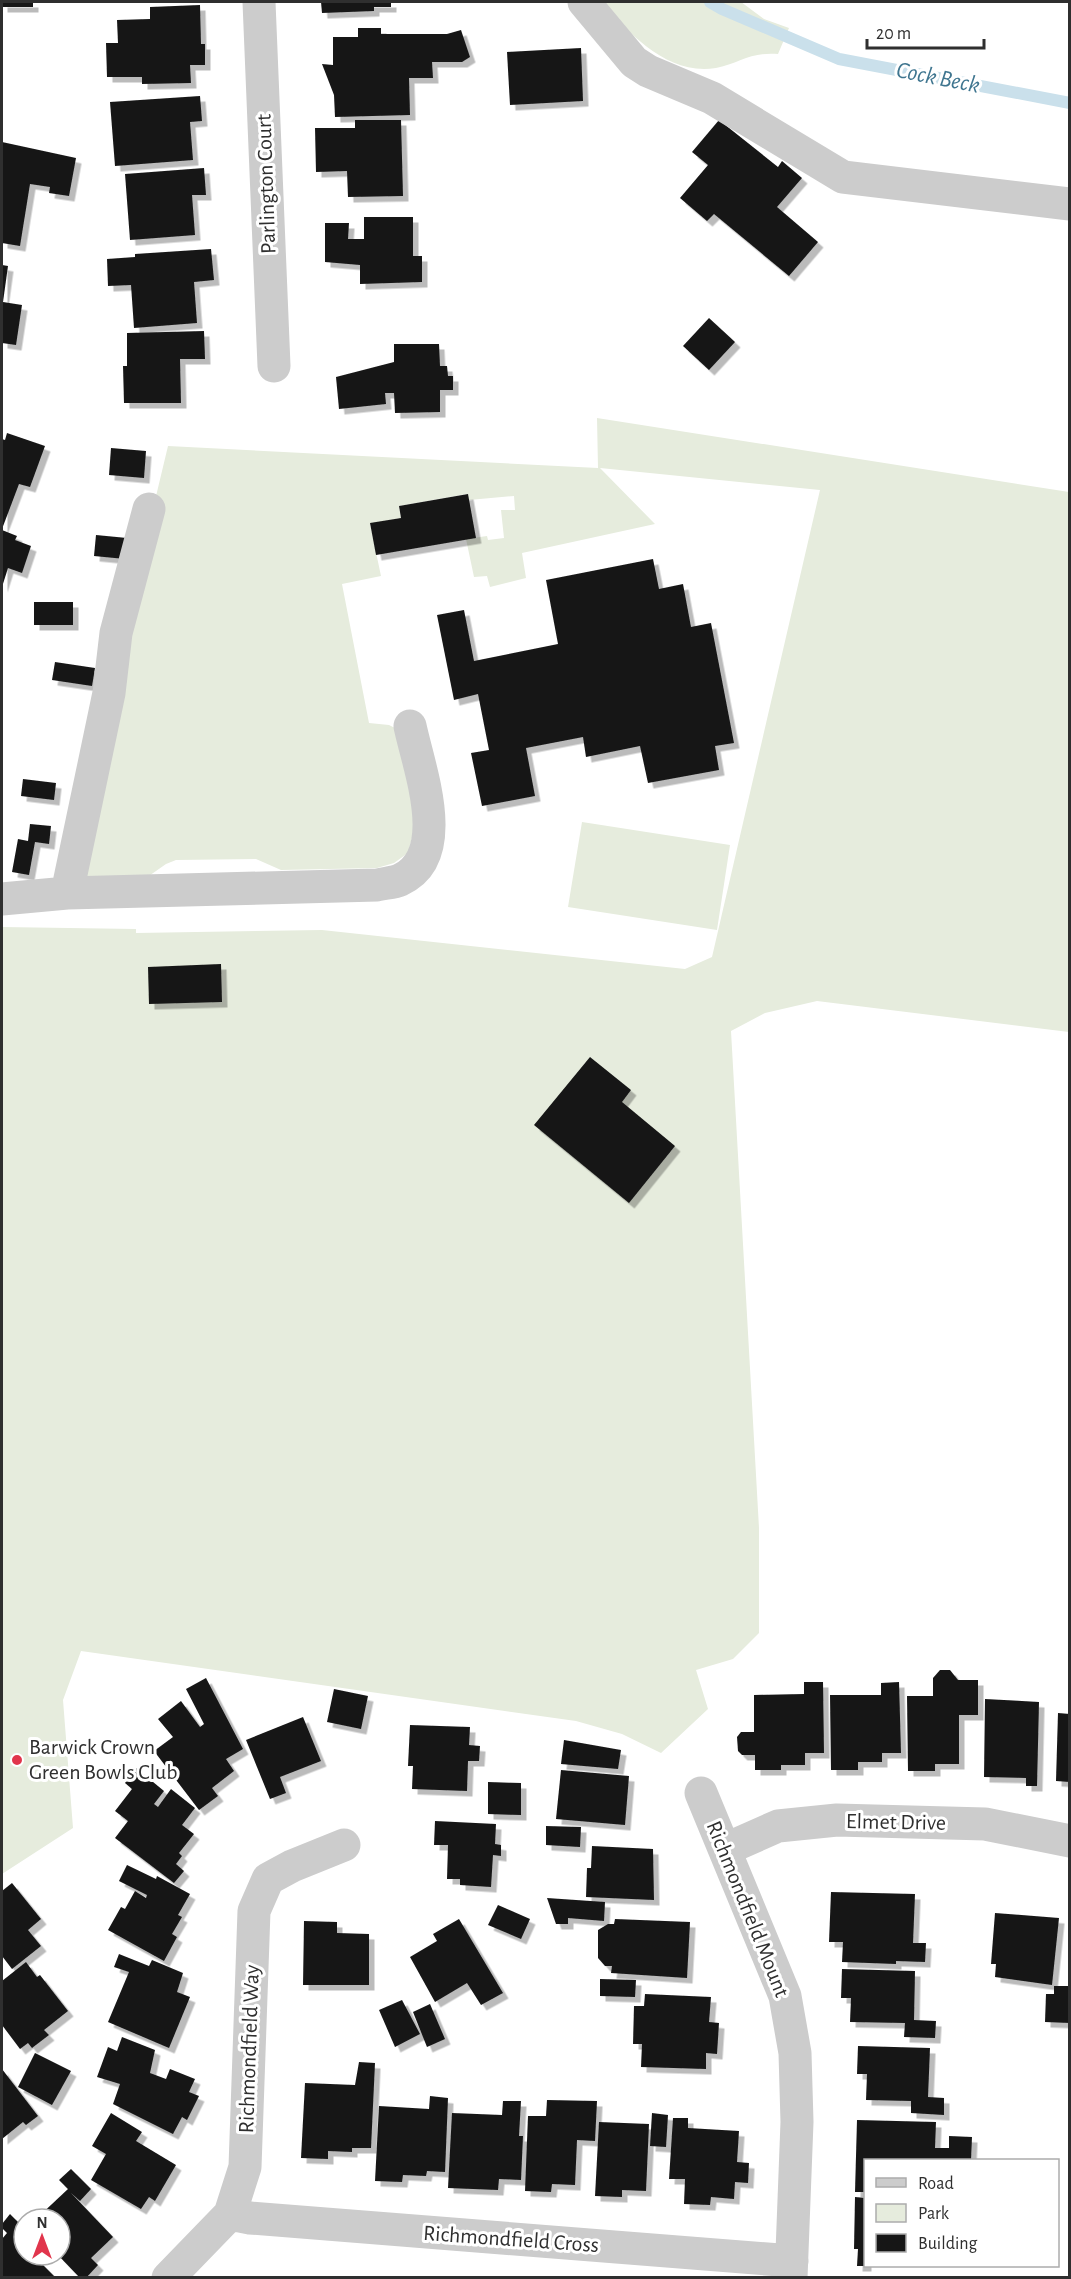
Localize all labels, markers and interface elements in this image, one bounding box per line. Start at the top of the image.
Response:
scale bar [867,12,984,50]
text: 20 m [876,25,911,43]
water label: Cock Beck [894,58,982,98]
street label: Parlington Court [253,114,279,254]
place label: Barwick Crown Green Bowls Club [29,1736,178,1783]
marker: Barwick Crown Green Bowls Club [10,1753,24,1767]
street label: Elmet Drive [846,1810,946,1834]
street label: Richmondfield Mount [703,1818,793,2000]
street label: Richmondfield Way [235,1964,263,2134]
legend [864,2159,1059,2267]
text: Road [918,2175,954,2193]
text: Park [918,2205,950,2223]
north arrow [12,2207,72,2267]
text: N [36,2215,48,2231]
street label: Richmondfield Cross [422,2222,600,2256]
text: Building [918,2235,978,2253]

